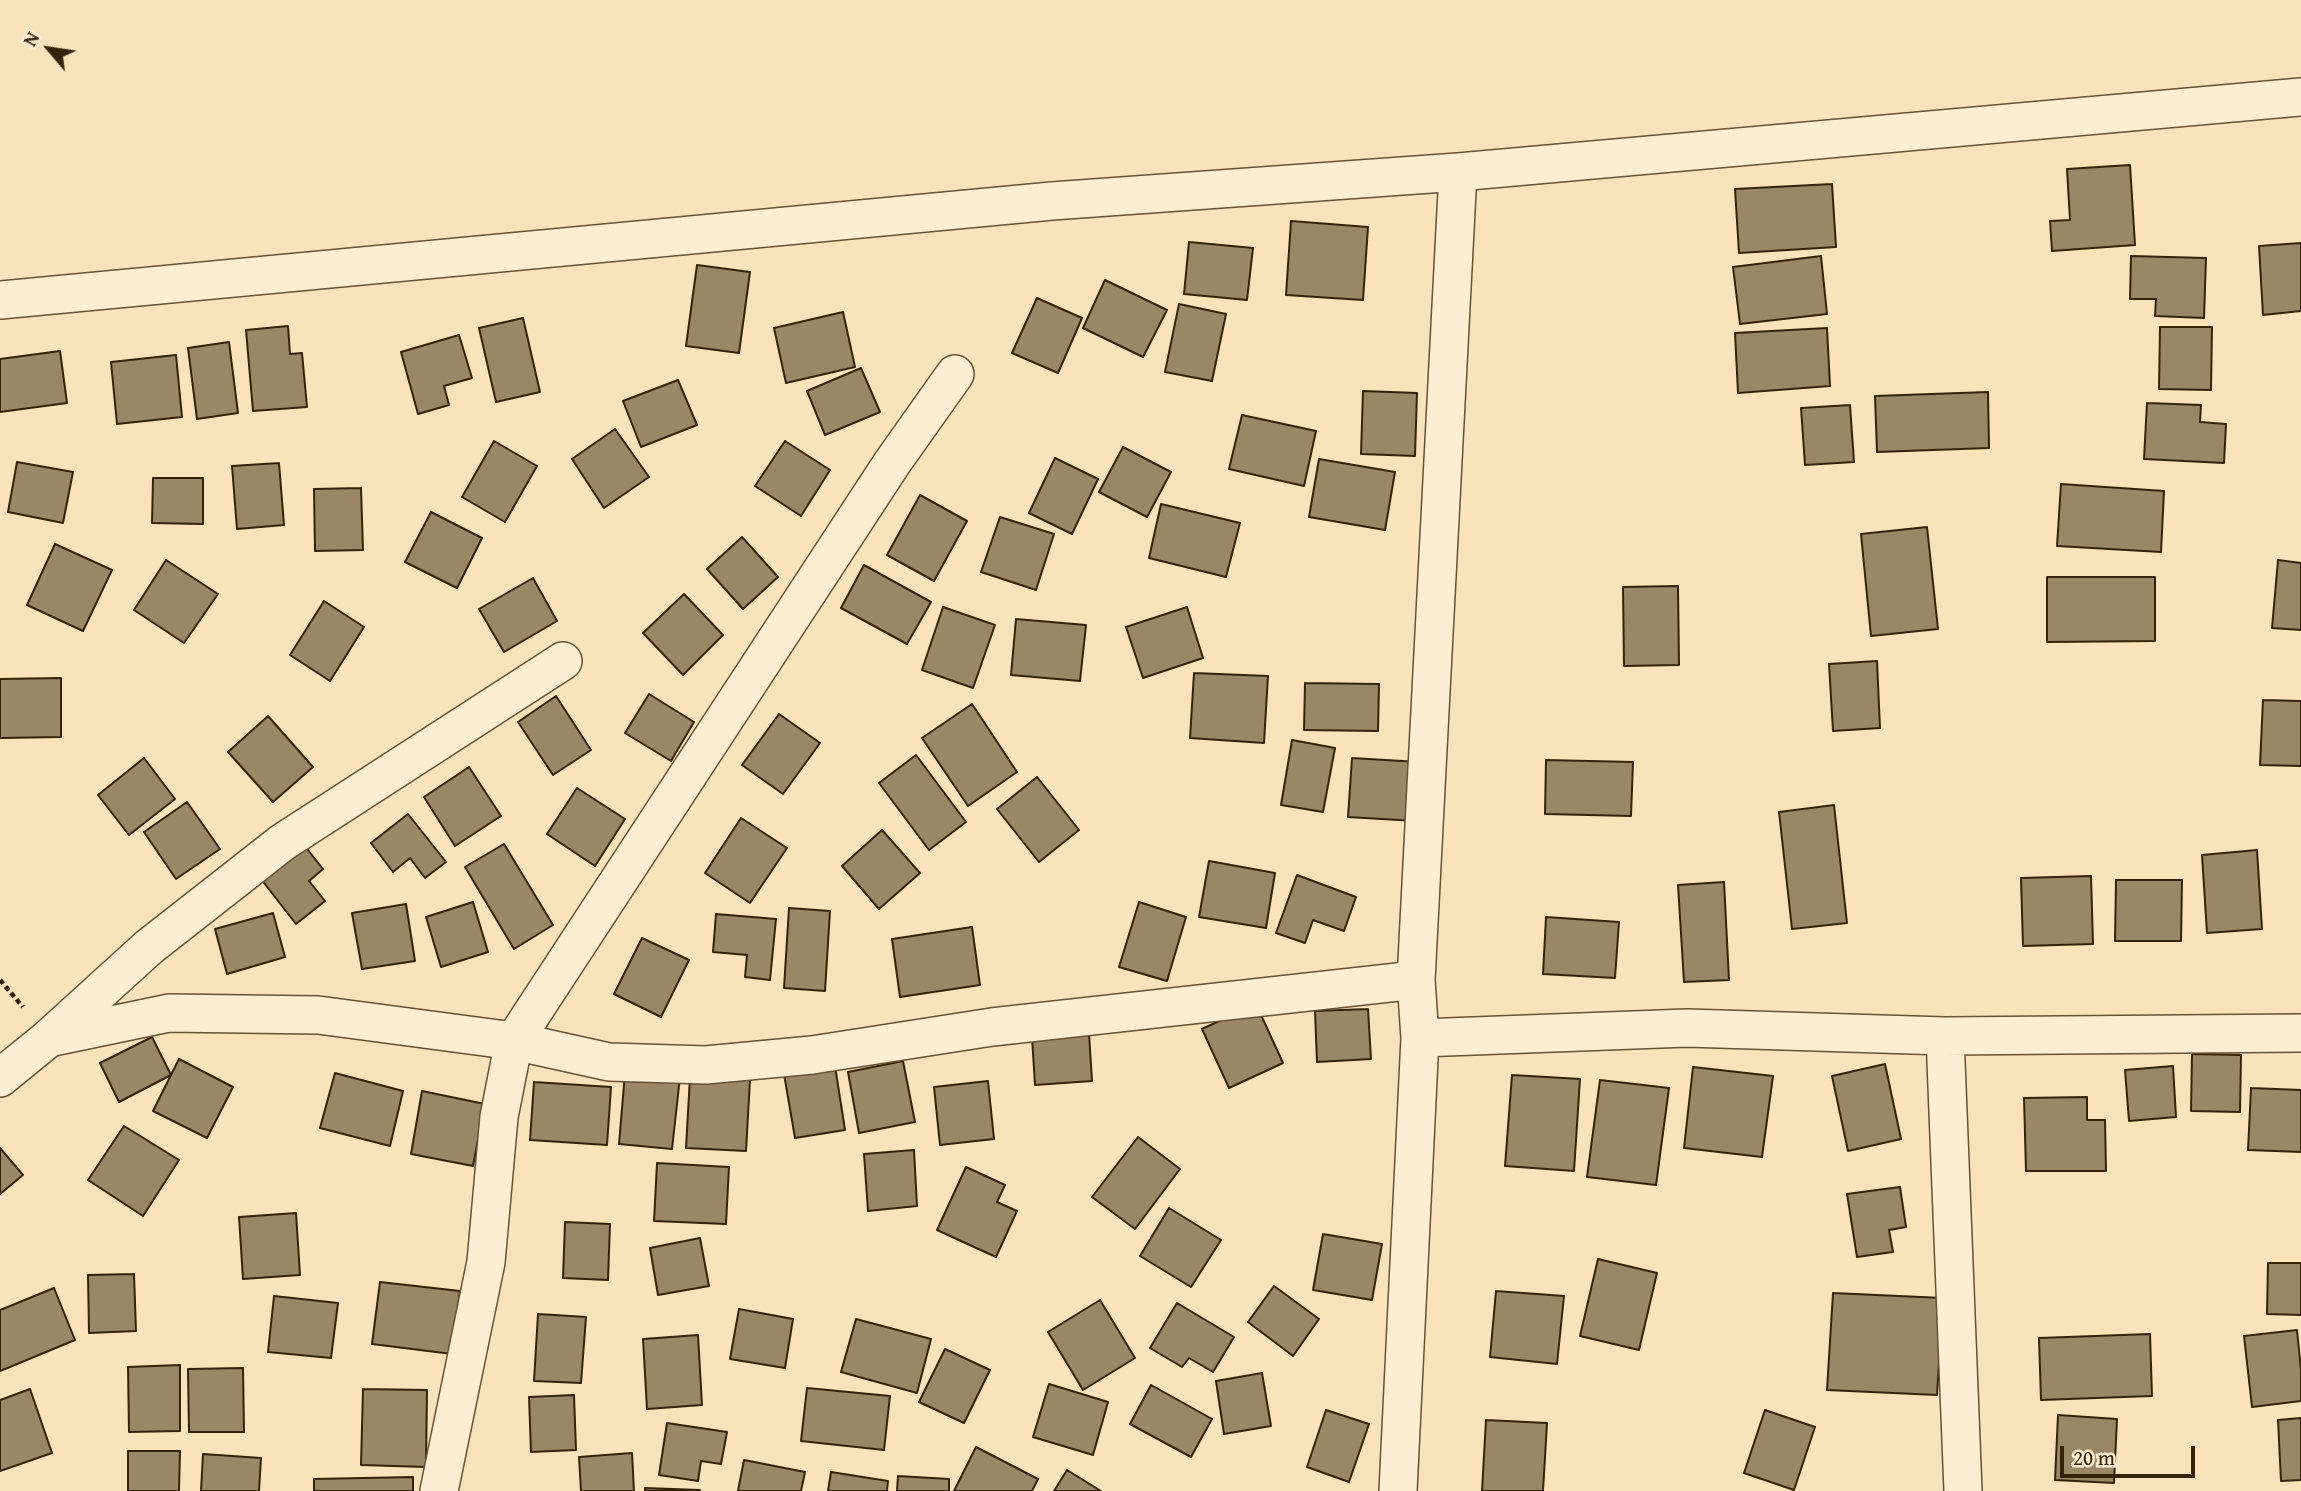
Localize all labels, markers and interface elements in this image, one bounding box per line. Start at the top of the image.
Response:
north arrow [14,14,84,84]
text: N [15,26,46,51]
scale bar [2063,1432,2198,1476]
text: 20 m [2073,1442,2115,1473]

